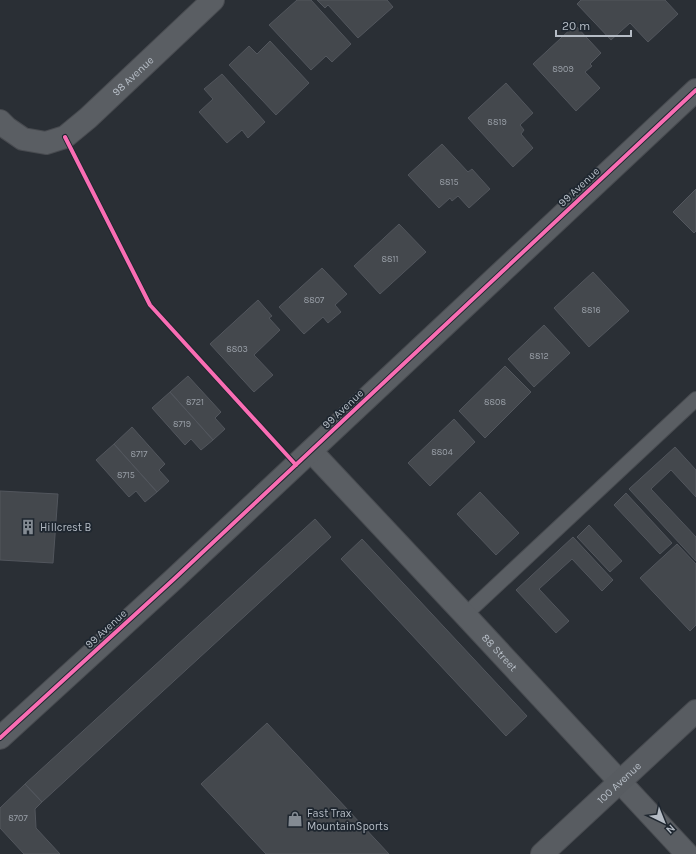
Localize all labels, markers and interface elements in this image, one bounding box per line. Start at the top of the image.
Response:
scale bar [556,12,631,38]
text: 20 m [562,19,590,33]
street label: 98 Avenue [109,53,156,98]
house number: 8909 [552,64,574,74]
house number: 8819 [487,117,507,127]
street label: 99 Avenue [556,164,603,209]
house number: 8815 [439,177,459,187]
house number: 8811 [381,254,399,264]
house number: 8807 [304,295,325,305]
house number: 8816 [581,305,601,315]
house number: 8803 [226,344,248,354]
house number: 8812 [529,351,549,361]
street label: 99 Avenue [320,386,367,431]
house number: 8721 [186,397,204,407]
house number: 8808 [484,397,506,407]
house number: 8719 [173,419,191,429]
house number: 8804 [431,447,453,457]
house number: 8717 [131,449,148,459]
house number: 8715 [117,470,135,480]
building icon: Hillcrest B [19,518,37,536]
place label: Hillcrest B [40,521,92,534]
street label: 99 Avenue [82,607,130,651]
street label: 88 Street [479,631,520,674]
street label: 100 Avenue [594,759,644,806]
north arrow [644,802,684,842]
place label: Fast Trax MountainSports [307,807,389,833]
shop icon: Fast Trax MountainSports [286,810,304,828]
house number: 8707 [8,813,28,823]
text: N [663,822,678,836]

